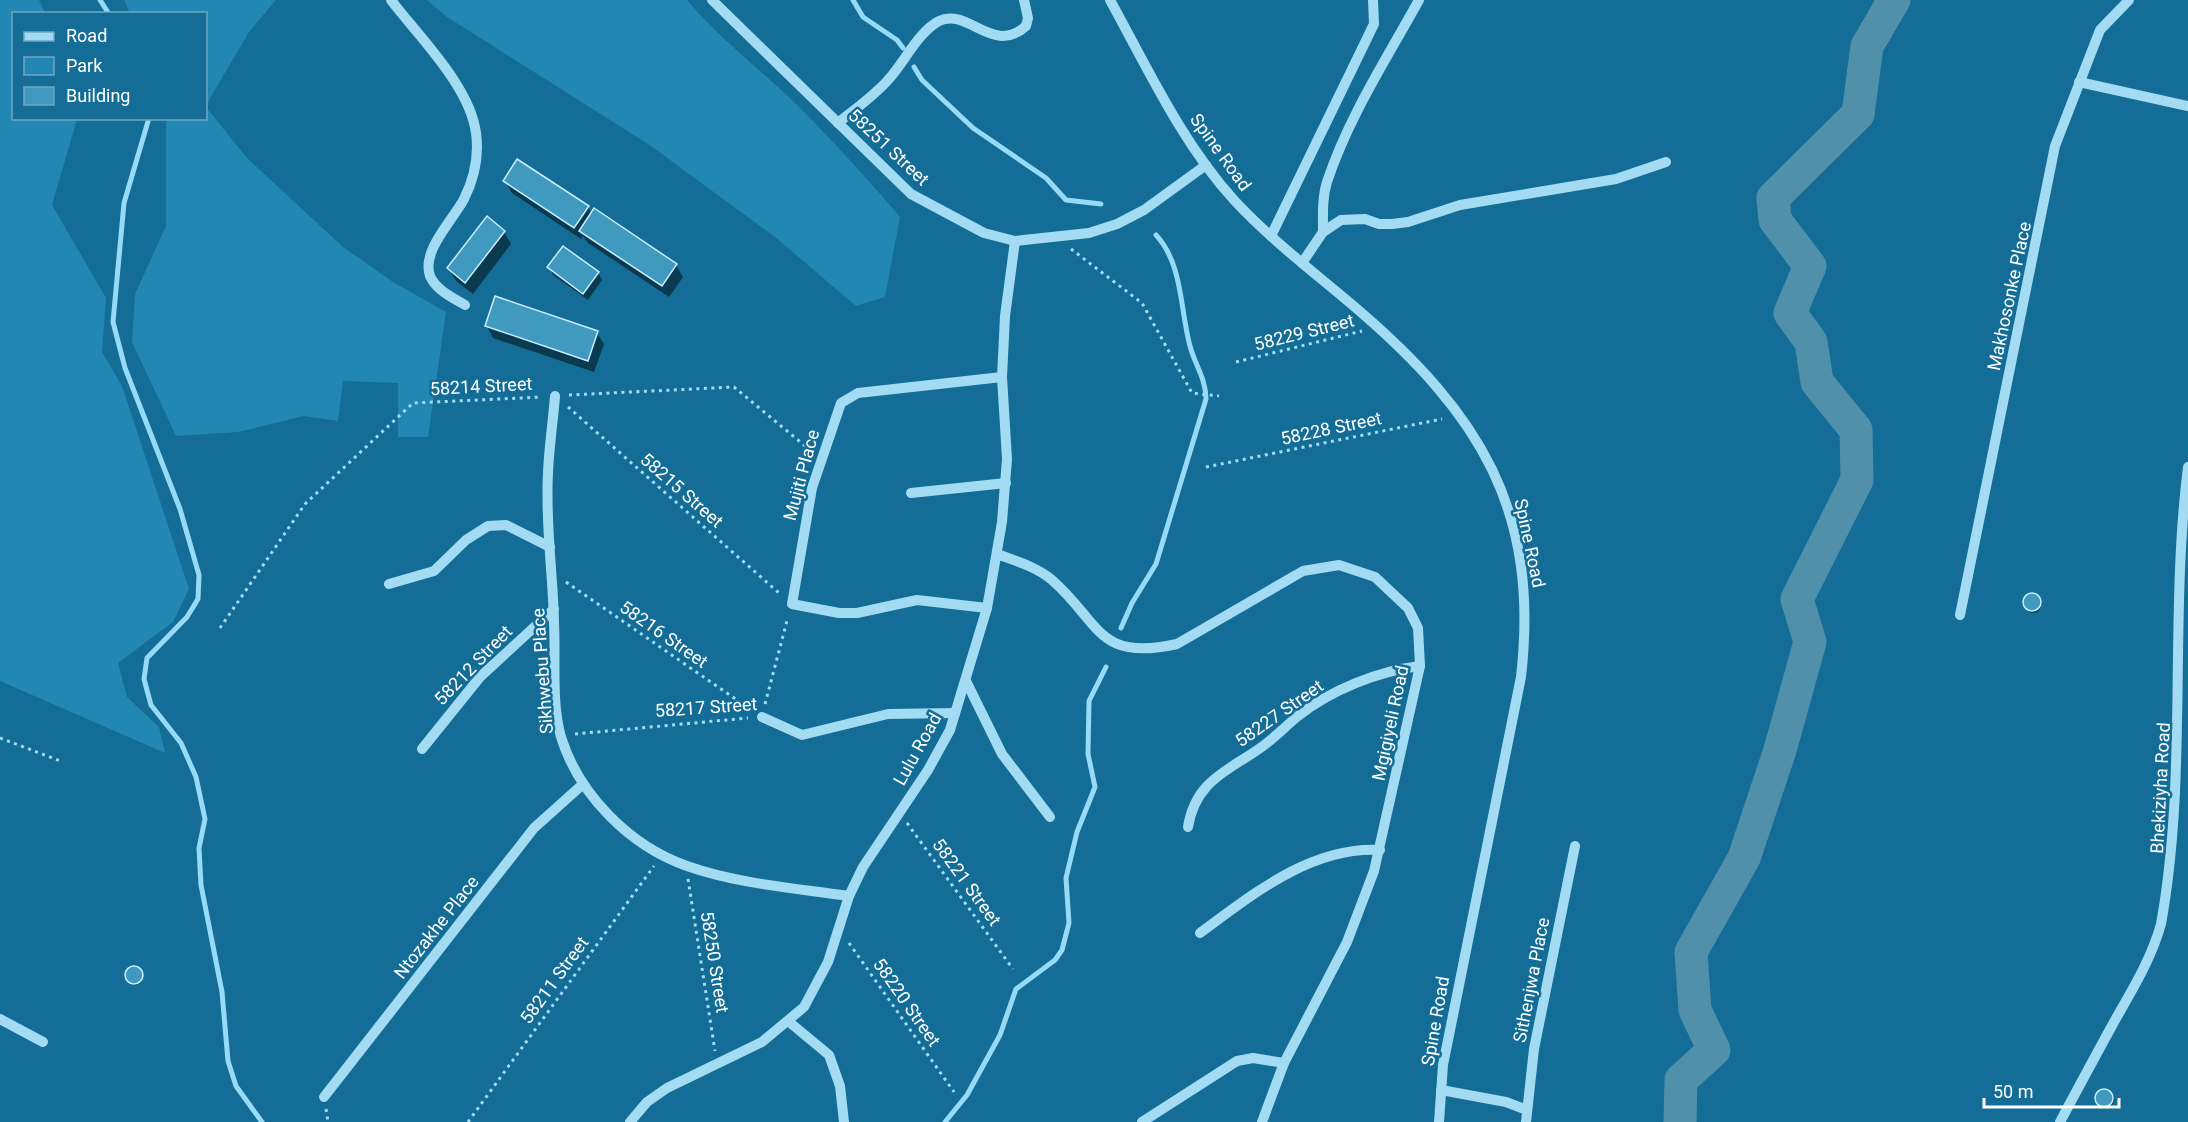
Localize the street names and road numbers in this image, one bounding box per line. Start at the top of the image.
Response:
street label: 58251 Street [844,104,934,190]
street label: Spine Road [1186,109,1256,195]
street label: Makhosonke Place [1983,220,2035,372]
street label: 58229 Street [1252,309,1356,355]
street label: 58214 Street [429,373,533,399]
street label: 58228 Street [1279,407,1383,449]
street label: Mujiti Place [779,427,823,523]
street label: 58215 Street [636,448,728,532]
street label: Spine Road [1510,497,1550,589]
street label: 58216 Street [616,596,712,672]
street label: Sikhwebu Place [527,607,557,735]
street label: 58212 Street [430,621,516,709]
street label: Mgigiyeli Road [1368,664,1412,782]
street label: 58227 Street [1231,675,1327,751]
street label: 58217 Street [654,693,758,721]
street label: Lulu Road [889,709,945,789]
street label: Bhekiziyha Road [2146,722,2174,854]
street label: 58221 Street [928,834,1006,930]
street label: Ntozakhe Place [389,871,483,983]
street label: 58250 Street [697,910,733,1014]
street label: Sithenjwa Place [1509,916,1553,1044]
street label: 58211 Street [515,932,593,1028]
street label: 58220 Street [869,954,945,1050]
street label: Spine Road [1417,975,1453,1067]

